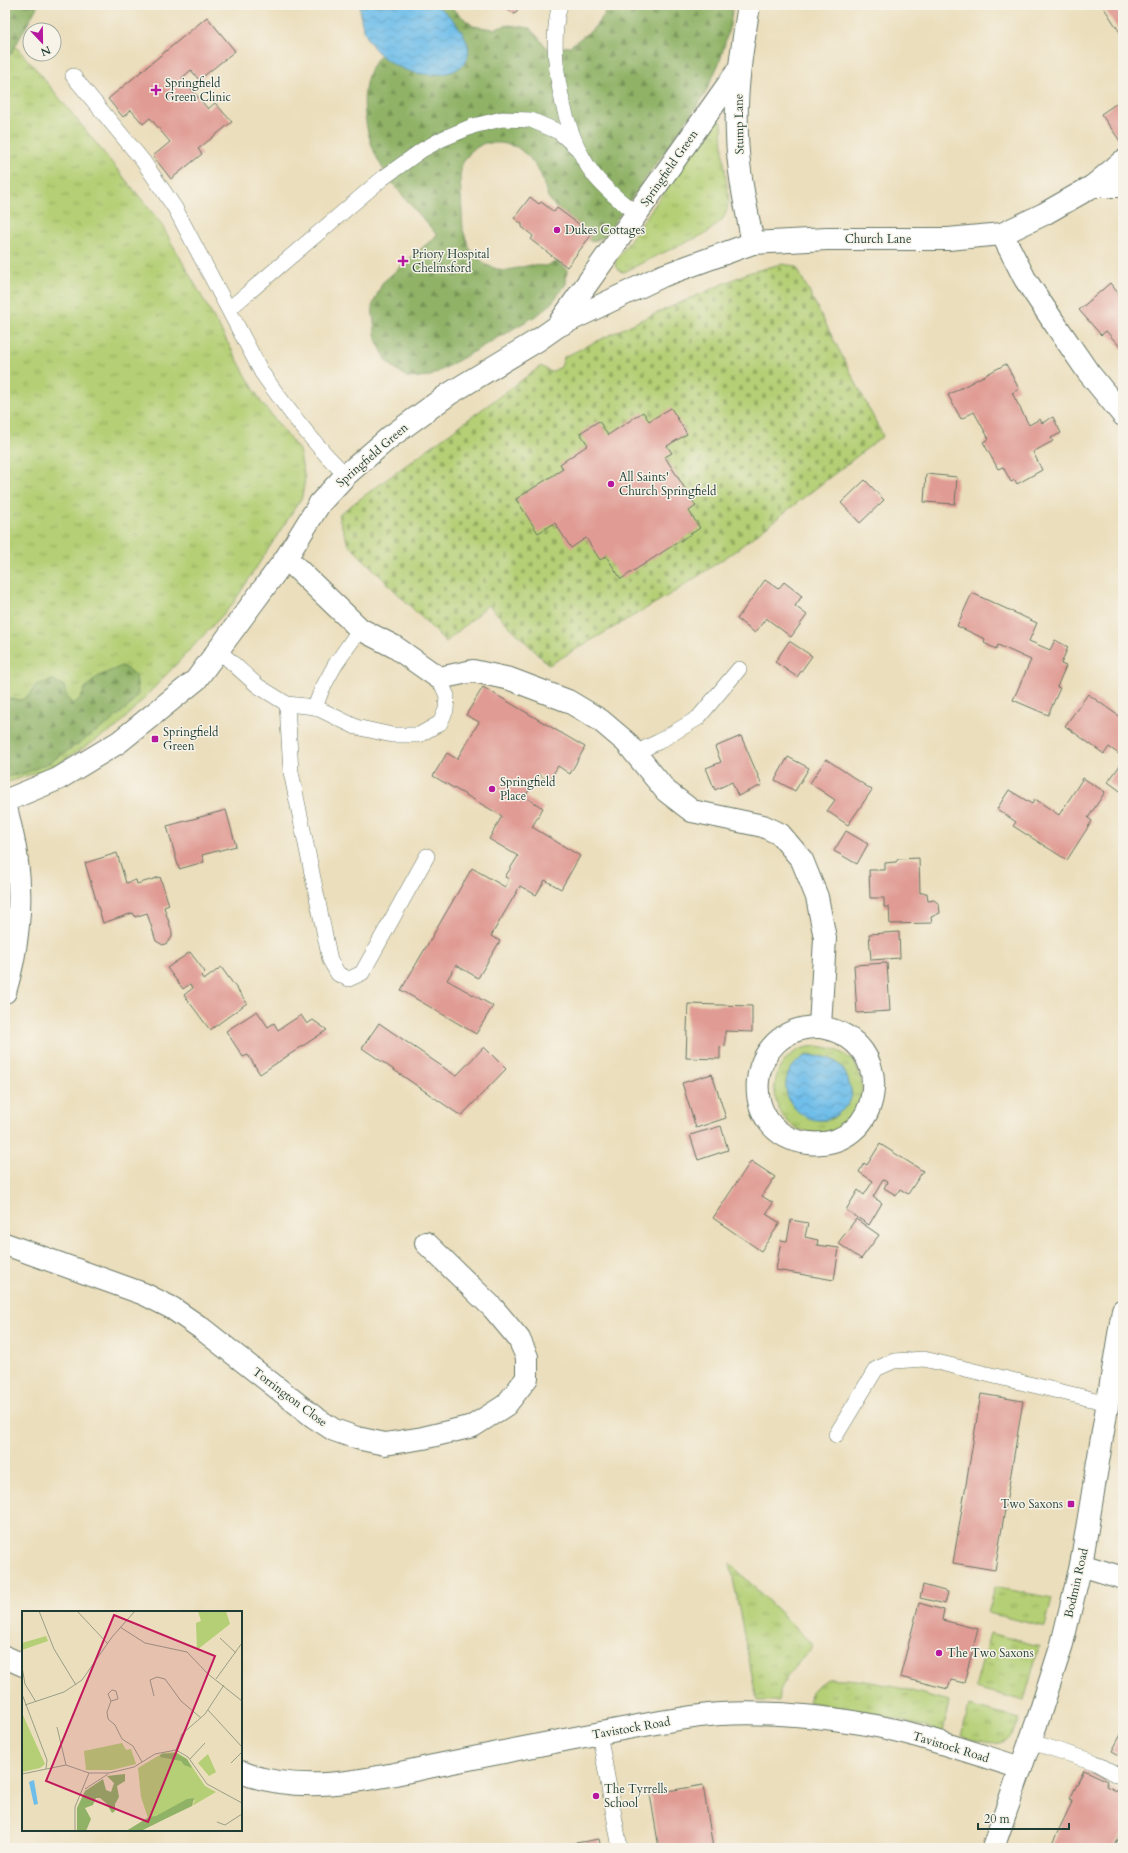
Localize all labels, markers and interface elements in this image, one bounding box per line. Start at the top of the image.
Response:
north arrow [22,22,62,62]
text: N [38,42,53,60]
place label: Springfield Green Clinic [165,75,232,105]
marker: Springfield Green Clinic [150,84,162,96]
street label: Stump Lane [730,93,748,155]
street label: Springfield Green [637,126,702,210]
place label: Dukes Cottages [565,222,645,238]
marker: Dukes Cottages [552,225,562,235]
street label: Church Lane [845,231,911,247]
place label: Priory Hospital Chelmsford [412,246,490,276]
marker: Priory Hospital Chelmsford [397,255,409,267]
street label: Springfield Green [333,419,411,491]
place label: All Saints' Church Springfield [619,469,717,499]
marker: All Saints' Church Springfield [606,479,616,489]
place label: Springfield Green [163,724,219,754]
marker: Springfield Green [150,734,160,744]
place label: Springfield Place [500,774,556,804]
marker: Springfield Place [487,784,497,794]
street label: Torrington Close [249,1364,331,1430]
place label: Two Saxons [1000,1496,1063,1512]
marker: Two Saxons [1066,1499,1076,1509]
street label: Bodmin Road [1060,1546,1092,1619]
inset map [22,1611,242,1831]
place label: The Two Saxons [947,1645,1034,1661]
marker: The Two Saxons [934,1648,944,1658]
street label: Tavistock Road [591,1713,672,1743]
street label: Tavistock Road [911,1728,992,1766]
place label: The Tyrrells School [604,1781,668,1811]
marker: The Tyrrells School [591,1791,601,1801]
scale bar [978,1805,1069,1831]
text: 20 m [984,1811,1011,1827]

